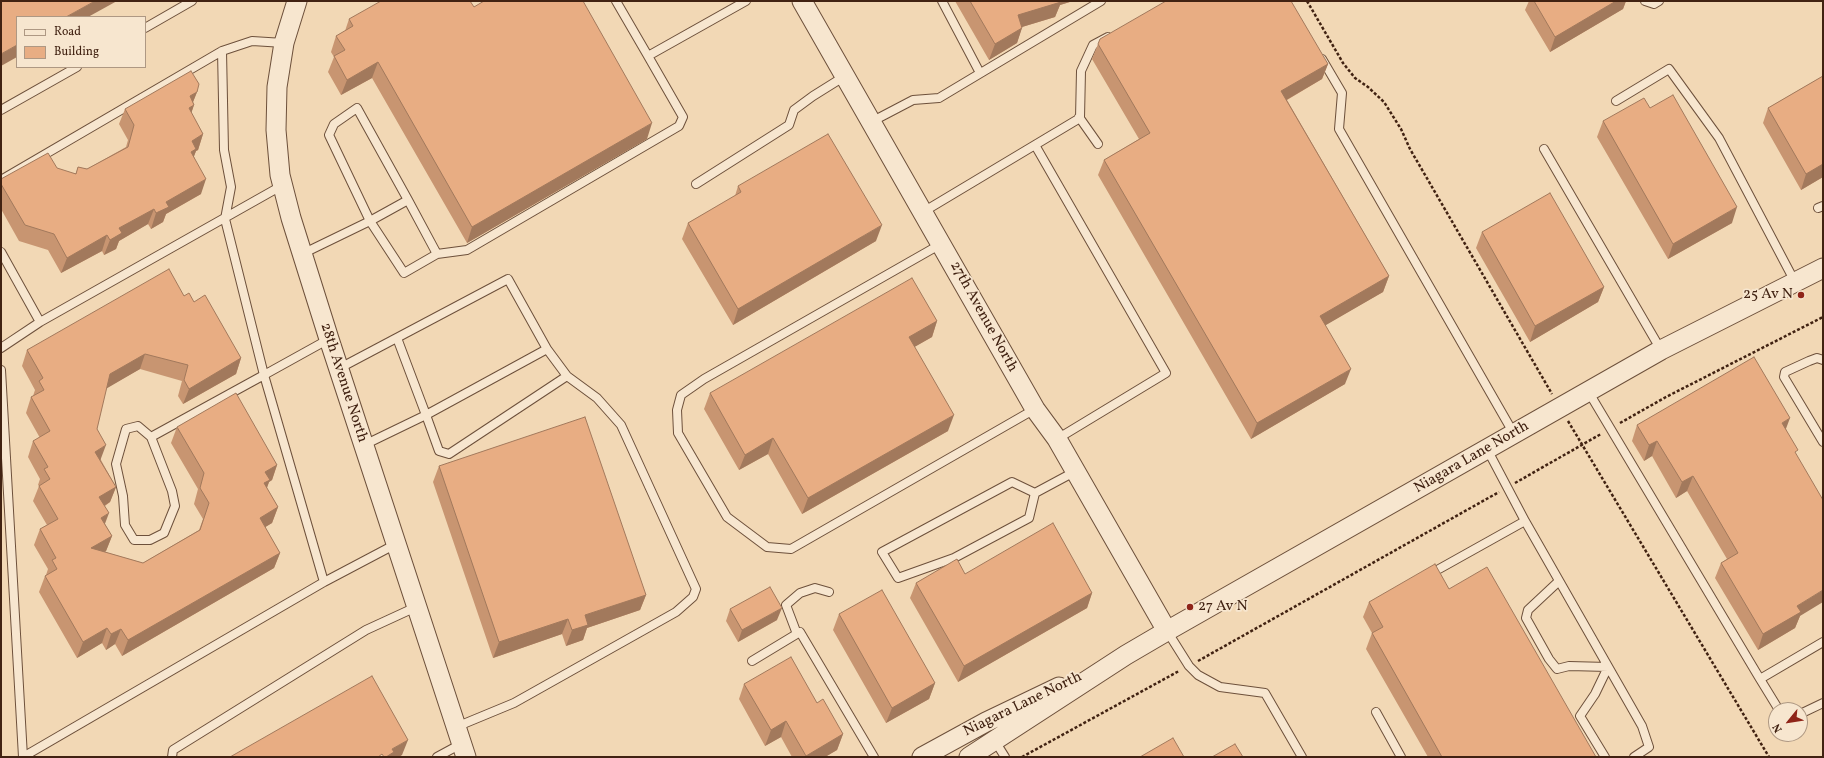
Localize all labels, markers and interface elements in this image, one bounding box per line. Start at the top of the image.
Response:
legend [16,16,146,68]
text: Road [54,24,81,40]
text: Building [54,44,99,60]
street label: 27th Avenue North [945,258,1021,376]
place label: 25 Av N [1743,286,1793,304]
marker: 25 Av N [1796,290,1806,300]
street label: 28th Avenue North [315,321,371,445]
street label: Niagara Lane North [1411,418,1533,498]
place label: 27 Av N [1198,598,1248,616]
marker: 27 Av N [1185,602,1195,612]
street label: Niagara Lane North [961,669,1085,741]
north arrow [1768,702,1808,742]
text: N [1770,721,1787,735]

